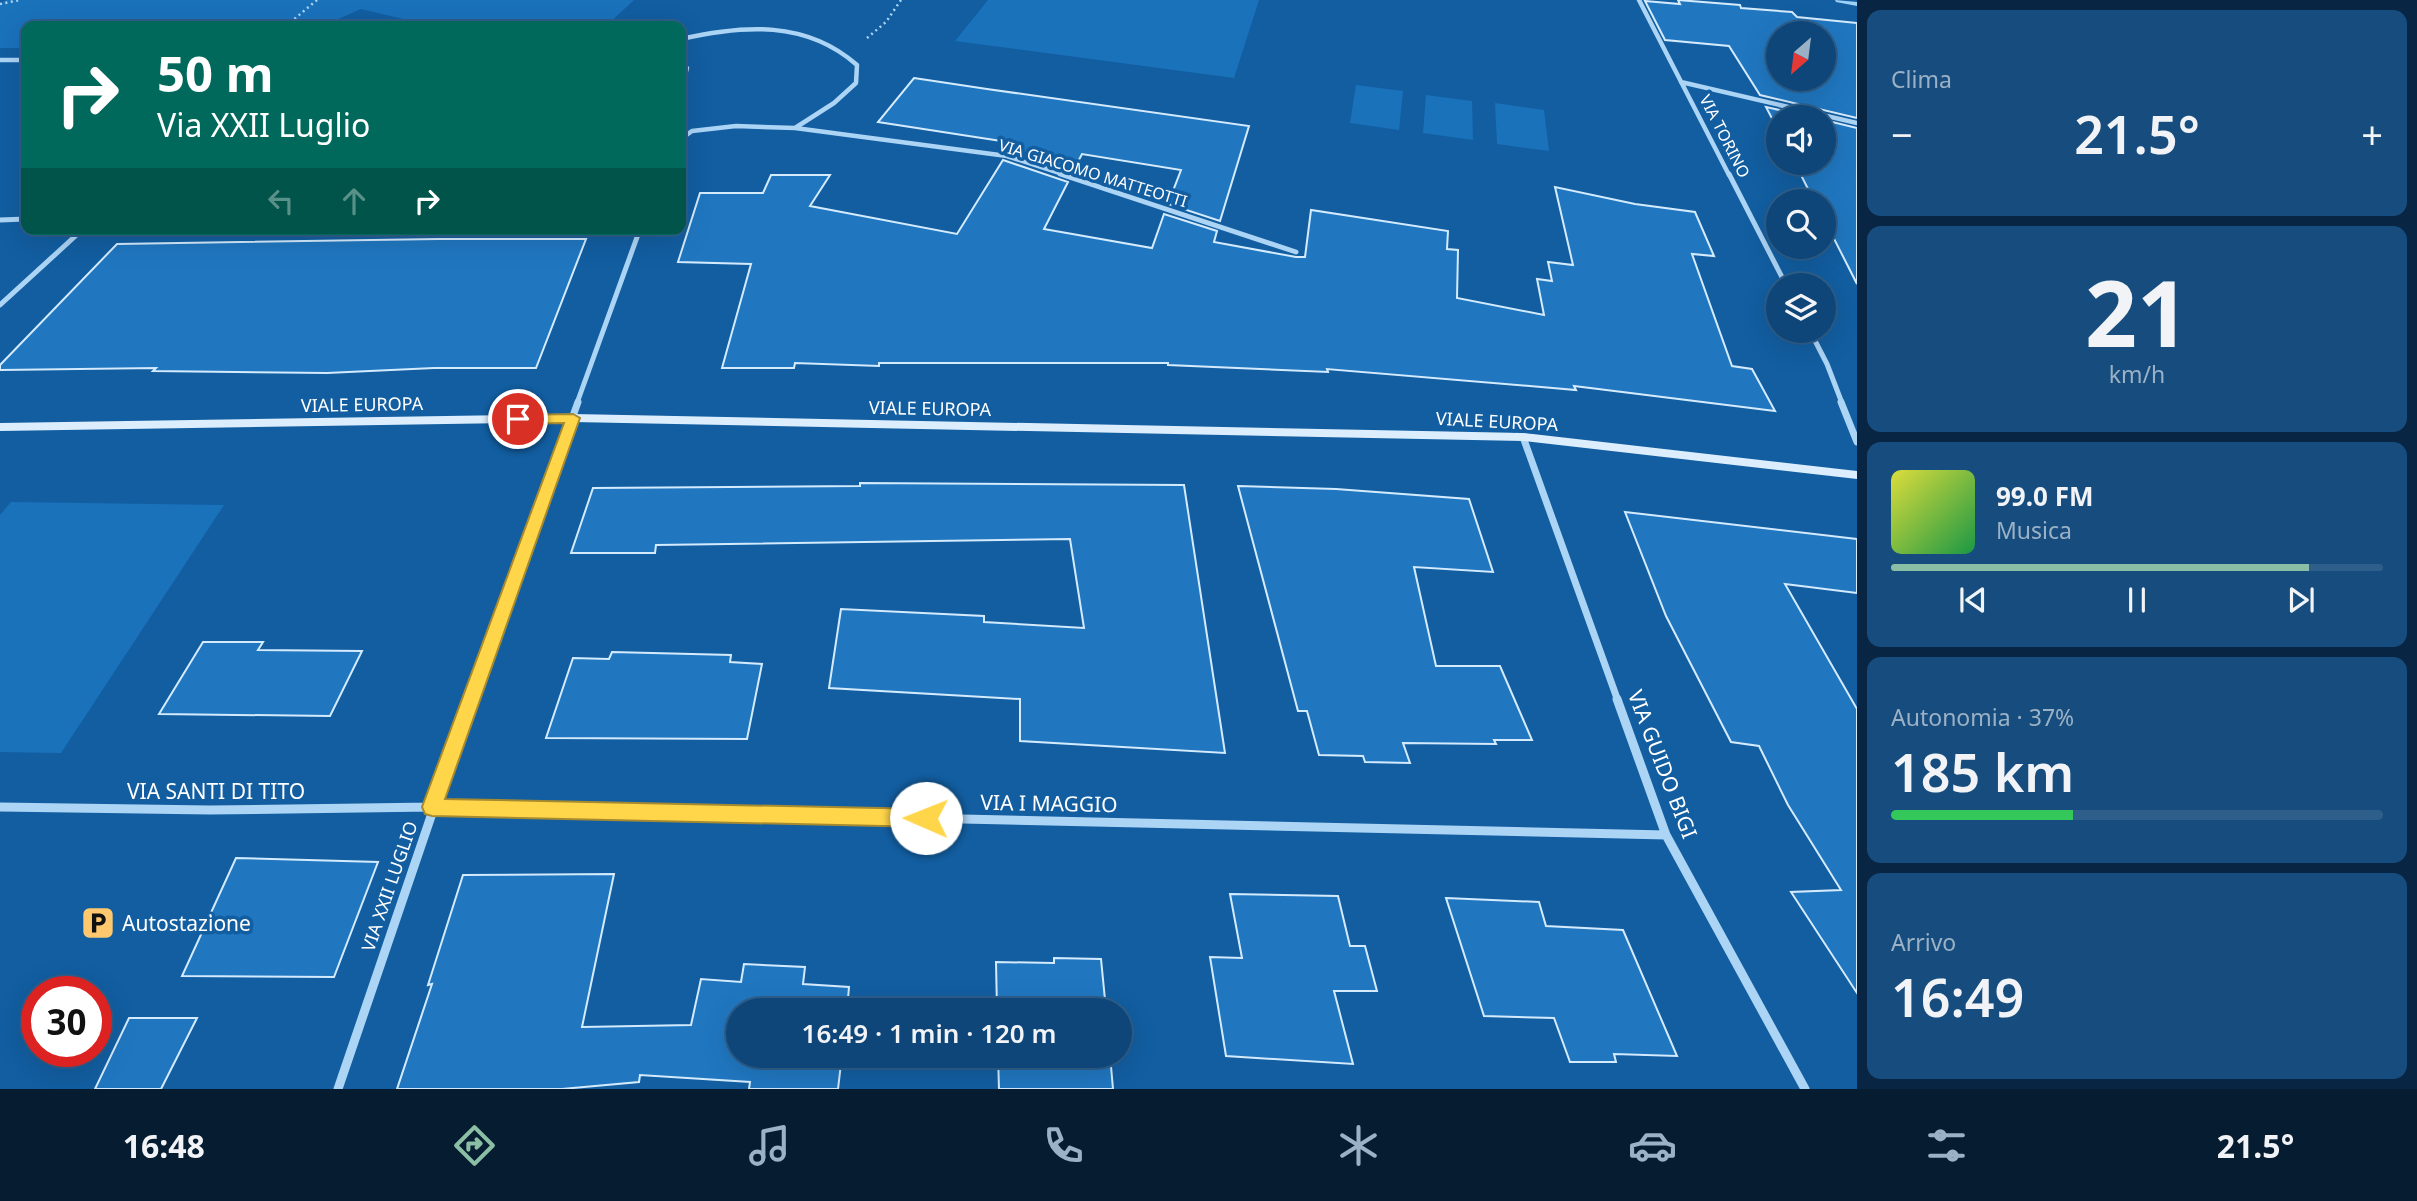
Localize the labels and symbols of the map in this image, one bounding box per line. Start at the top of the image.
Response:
north arrow [1766,21,1836,91]
street label: VIA TORINO [1695,91,1755,181]
street label: VIA GIACOMO MATTEOTTI [996,134,1190,212]
pin [488,389,548,449]
street label: VIALE EUROPA [301,391,424,417]
street label: VIALE EUROPA [869,395,992,421]
street label: VIALE EUROPA [1435,406,1559,436]
street label: VIA GUIDO BIGI [1622,686,1704,842]
street label: VIA SANTI DI TITO [127,777,305,805]
position arrow [889,781,963,855]
street label: VIA I MAGGIO [980,788,1118,818]
street label: VIA XXII LUGLIO [355,818,423,954]
parking icon: Autostazione [79,904,117,942]
place label: Autostazione [122,909,251,937]
speed limit sign: 30 [21,976,112,1067]

